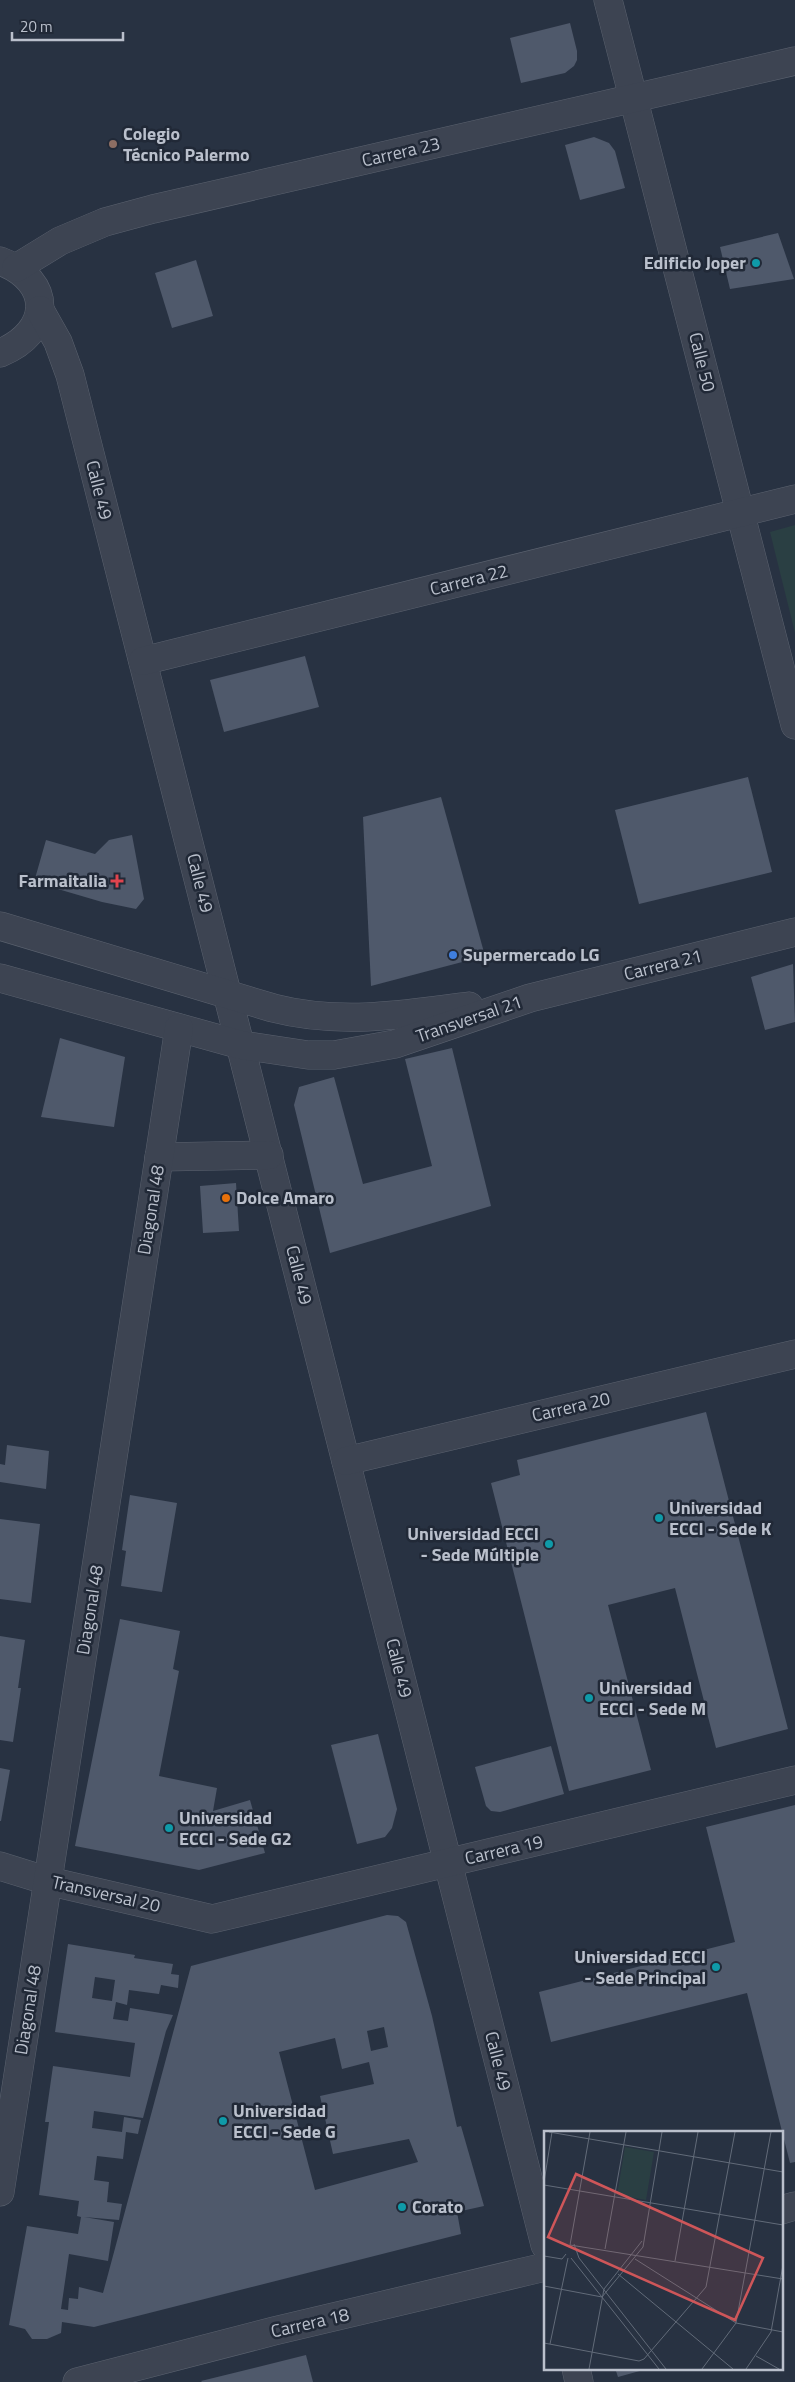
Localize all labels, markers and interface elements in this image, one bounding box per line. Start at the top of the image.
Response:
scale bar [12,10,124,42]
text: 20 m [20,15,53,38]
place label: Colegio Técnico Palermo [123,120,250,168]
street label: Carrera 23 [359,129,443,174]
marker: Colegio Técnico Palermo [107,138,119,150]
place label: Edificio Joper [644,249,746,276]
marker: Edificio Joper [750,257,762,269]
street label: Calle 50 [682,329,723,394]
street label: Calle 49 [79,457,120,522]
street label: Carrera 22 [427,557,511,602]
street label: Calle 49 [180,850,221,915]
place label: Farmaitalia [18,867,107,894]
marker: Farmaitalia [111,875,123,887]
place label: Supermercado LG [463,941,599,968]
street label: Carrera 21 [621,942,705,987]
marker: Supermercado LG [447,949,459,961]
street label: Transversal 21 [412,988,526,1049]
street label: Diagonal 48 [130,1163,171,1257]
place label: Dolce Amaro [236,1184,334,1211]
marker: Dolce Amaro [220,1192,232,1204]
street label: Calle 49 [279,1242,320,1307]
street label: Carrera 20 [529,1384,613,1429]
place label: Universidad ECCI - Sede K [669,1494,772,1542]
marker: Universidad ECCI - Sede K [653,1512,665,1524]
place label: Universidad ECCI - Sede Múltiple [407,1520,539,1568]
marker: Universidad ECCI - Sede Múltiple [543,1538,555,1550]
street label: Diagonal 48 [69,1563,110,1657]
street label: Calle 49 [379,1635,420,1700]
place label: Universidad ECCI - Sede M [599,1674,706,1722]
marker: Universidad ECCI - Sede M [583,1692,595,1704]
place label: Universidad ECCI - Sede G2 [179,1804,292,1852]
marker: Universidad ECCI - Sede G2 [163,1822,175,1834]
street label: Carrera 19 [462,1827,546,1872]
street label: Transversal 20 [49,1868,163,1919]
place label: Universidad ECCI - Sede Principal [574,1943,706,1991]
marker: Universidad ECCI - Sede Principal [710,1961,722,1973]
street label: Diagonal 48 [7,1963,48,2057]
street label: Calle 49 [478,2028,519,2093]
place label: Universidad ECCI - Sede G [233,2097,336,2145]
marker: Universidad ECCI - Sede G [217,2115,229,2127]
inset map [544,2131,782,2370]
place label: Corato [412,2193,463,2220]
marker: Corato [396,2201,408,2213]
street label: Carrera 18 [268,2300,352,2345]

